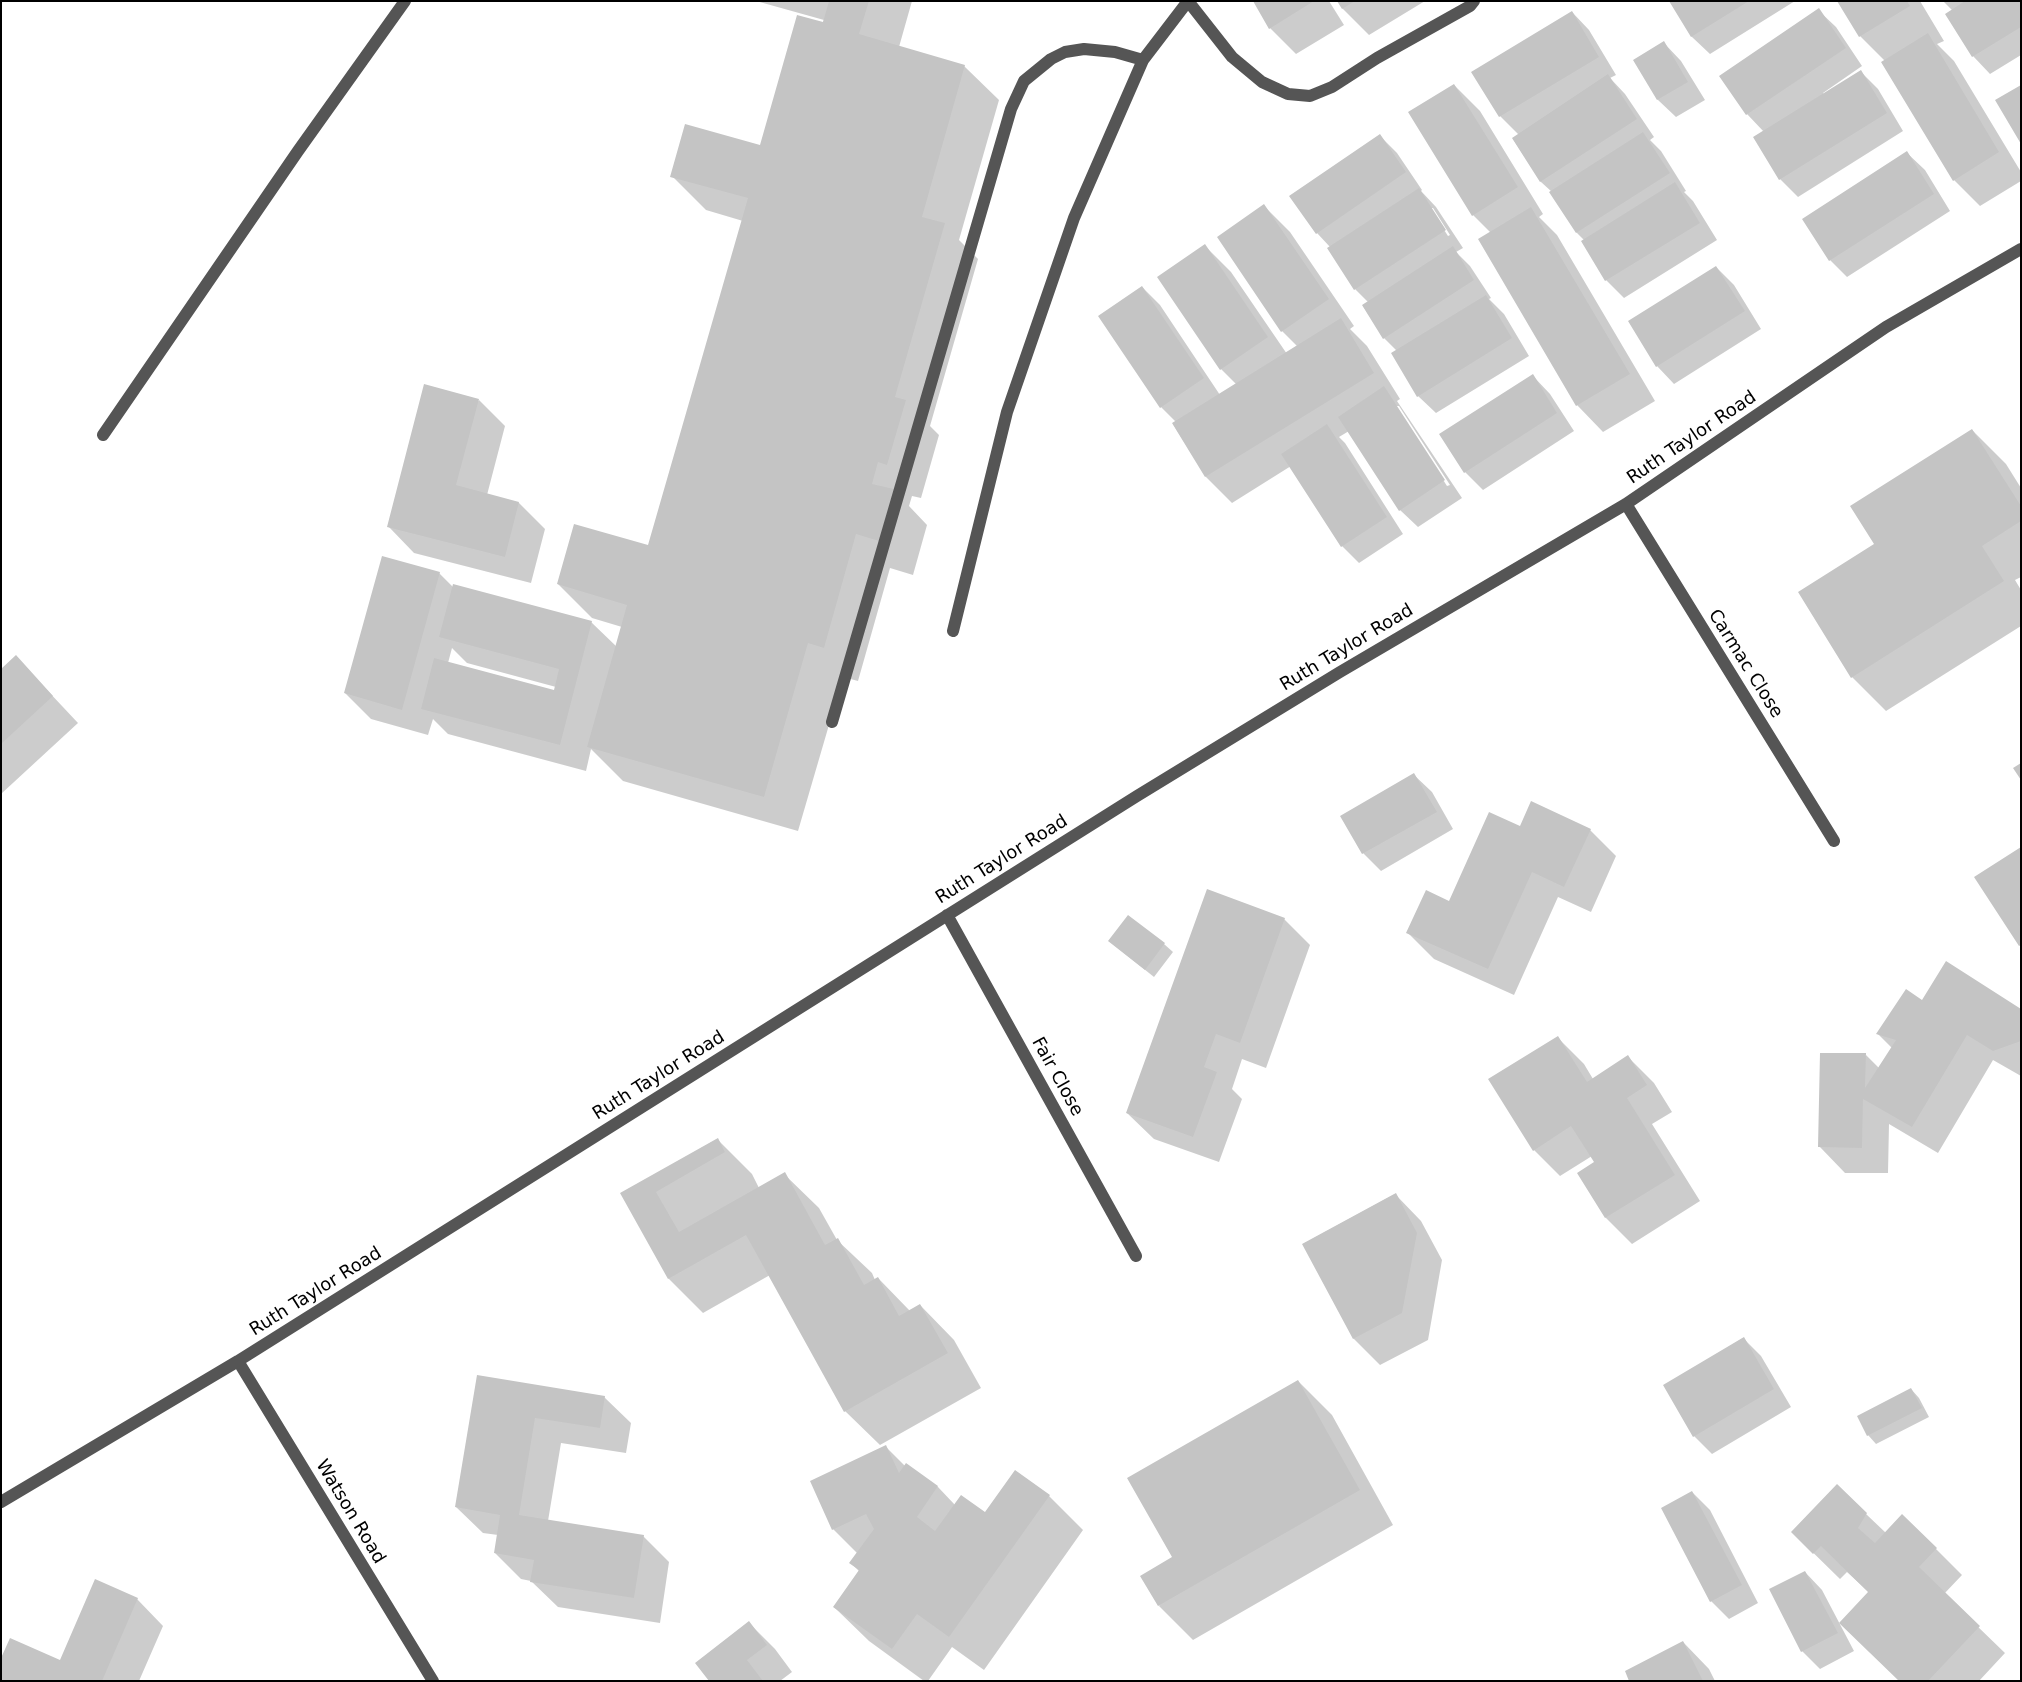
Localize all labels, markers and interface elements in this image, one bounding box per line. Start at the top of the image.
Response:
street label: Ruth Taylor Road [1623,387,1761,489]
street label: Ruth Taylor Road [1277,600,1417,696]
street label: Carmac Close [1703,606,1787,722]
street label: Ruth Taylor Road [932,811,1072,909]
street label: Ruth Taylor Road [589,1027,729,1125]
street label: Fair Close [1026,1034,1088,1120]
street label: Ruth Taylor Road [246,1243,386,1341]
street label: Watson Road [311,1456,389,1568]

